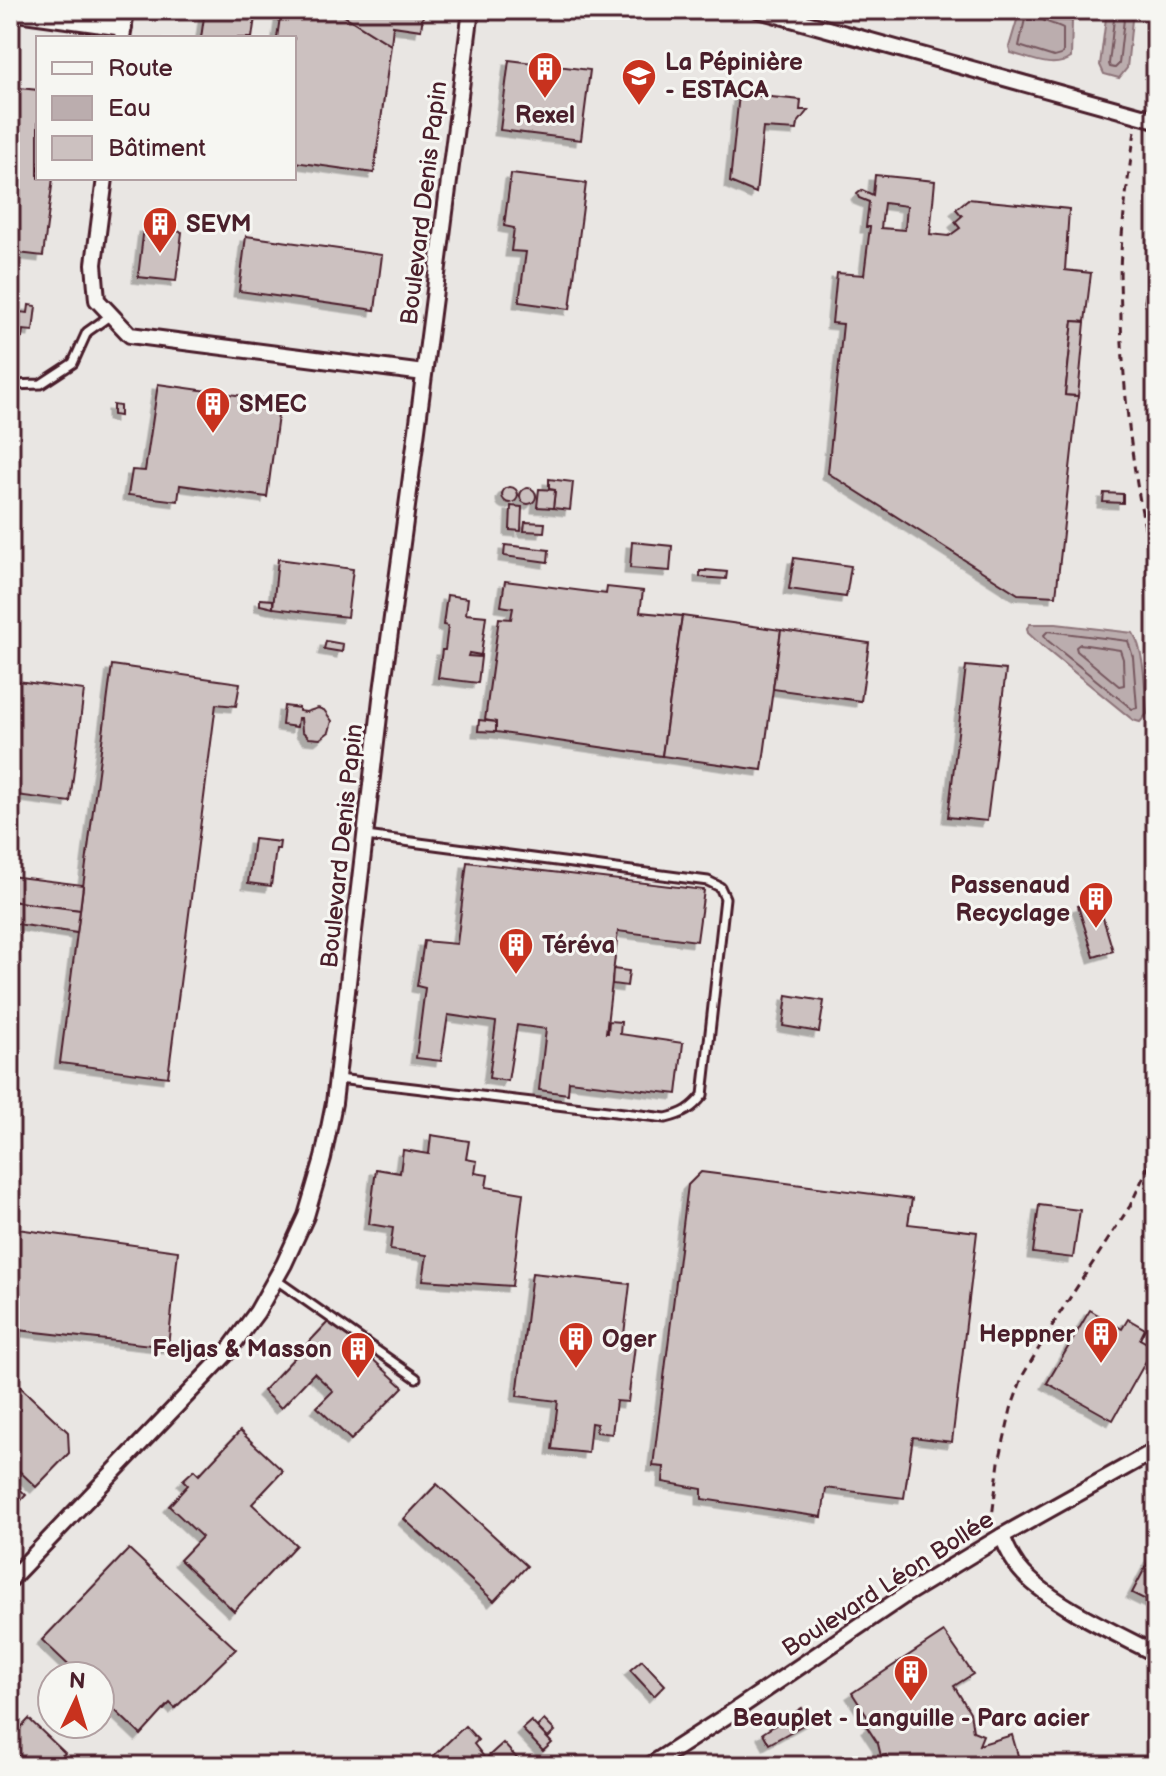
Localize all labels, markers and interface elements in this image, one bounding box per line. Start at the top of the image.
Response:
legend [36,36,296,180]
place label: La Pépinière - ESTACA [665,48,803,105]
building icon: Rexel [526,50,564,100]
text: Route [108,54,173,83]
school or university icon: La Pépinière - ESTACA [620,57,658,107]
street label: Boulevard Denis Papin [395,79,453,327]
text: Eau [108,94,151,123]
place label: Rexel [515,101,575,130]
text: Bâtiment [108,134,207,163]
building icon: SEVM [141,205,179,255]
place label: SEVM [186,210,251,239]
building icon: SMEC [194,385,232,435]
place label: SMEC [239,390,307,419]
street label: Boulevard Denis Papin [315,722,369,970]
place label: Passenaud Recyclage [950,871,1070,928]
building icon: Passenaud Recyclage [1077,880,1115,930]
building icon: Téréva [497,926,535,976]
place label: Téréva [542,931,615,960]
building icon: Heppner [1082,1315,1120,1365]
building icon: Oger [557,1320,595,1370]
place label: Heppner [979,1320,1075,1349]
place label: Oger [602,1325,657,1354]
building icon: Feljas & Masson [339,1330,377,1380]
place label: Feljas & Masson [152,1335,332,1364]
street label: Boulevard Léon Bollée [777,1505,999,1663]
building icon: Beauplet - Languille - Parc acier [892,1653,930,1703]
north arrow [36,1660,116,1740]
text: N [68,1668,86,1696]
place label: Beauplet - Languille - Parc acier [732,1704,1090,1733]

